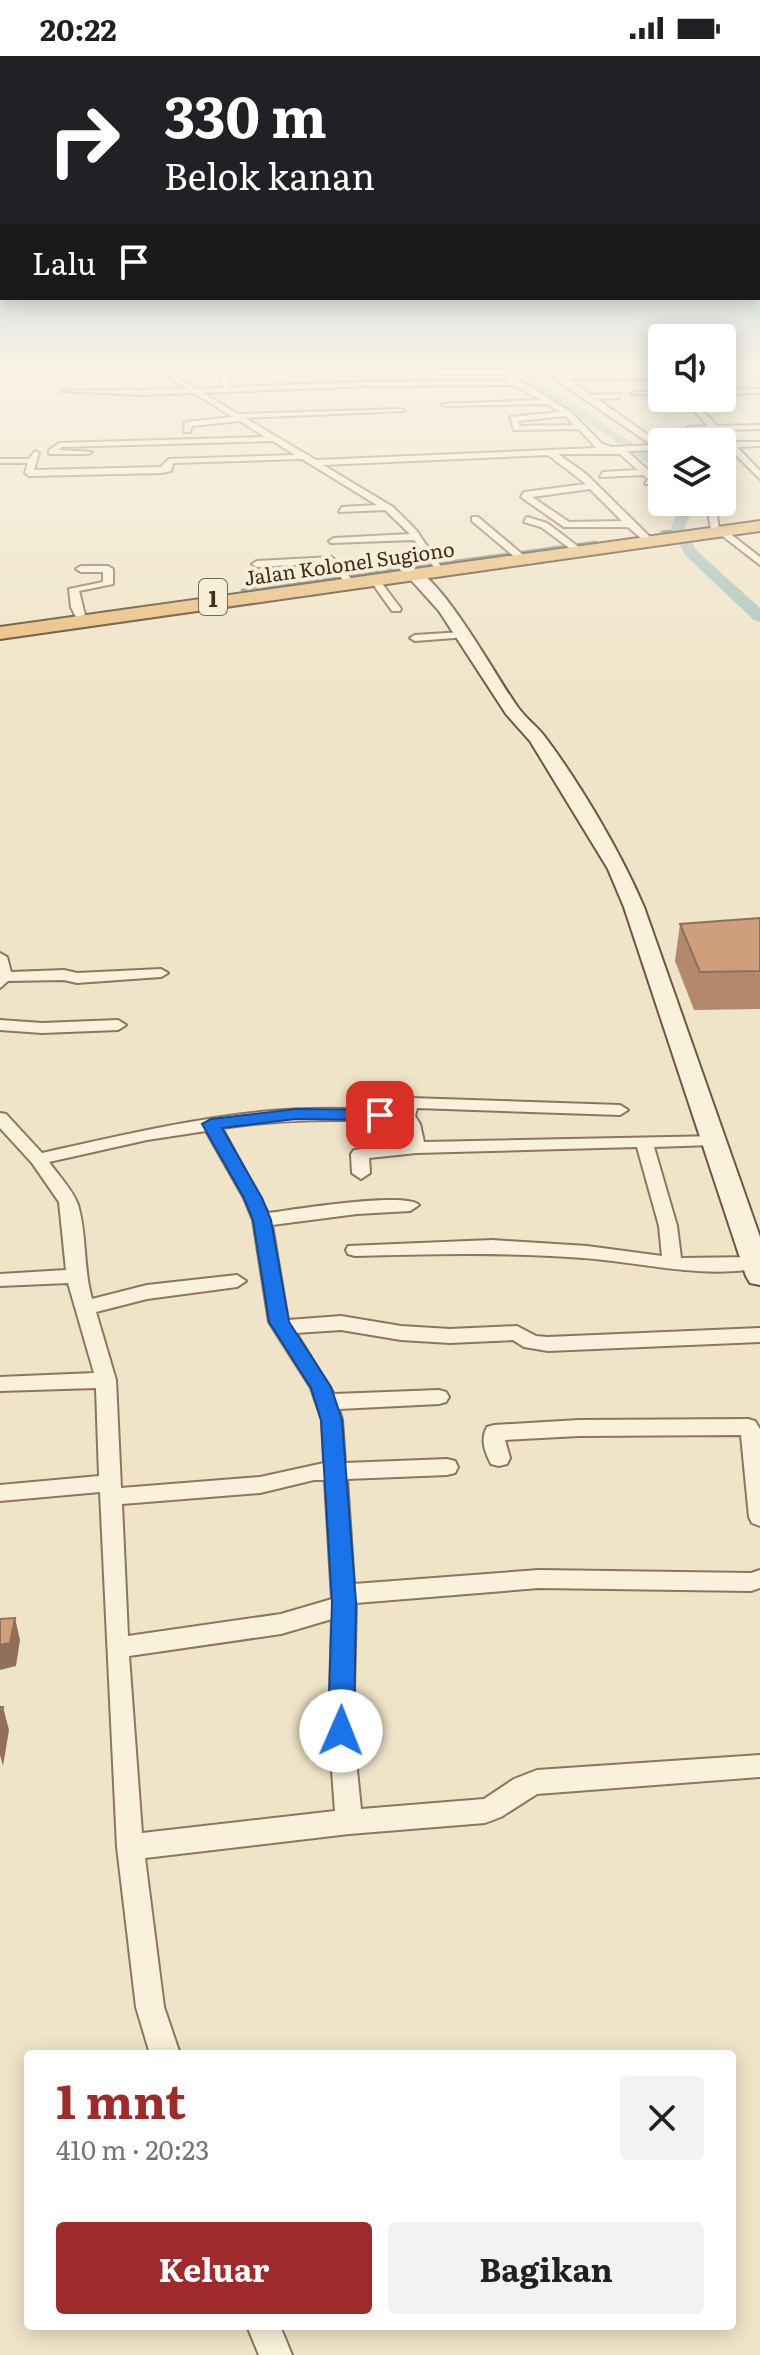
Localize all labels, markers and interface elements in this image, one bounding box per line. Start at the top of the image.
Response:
text: 20:22 [40,6,117,50]
text: 330 m [164,72,327,155]
icon: right [32,88,136,192]
text: Belok kanan [164,148,375,201]
text: Lalu [32,240,96,284]
icon: arrive [112,240,156,284]
map controls [648,324,736,516]
button: sound [648,324,736,412]
button: layers [648,428,736,516]
street label: Jalan Kolonel Sugiono [242,532,456,592]
road number: 1 [199,579,227,615]
pin [346,1081,414,1149]
icon: arrive [358,1093,402,1137]
position arrow [299,1689,383,1773]
text: 1 mnt [56,2063,186,2134]
button: close [620,2076,704,2160]
text: 410 m · 20:23 [56,2129,209,2168]
button: Keluar [56,2222,372,2314]
button: Bagikan [388,2222,704,2314]

